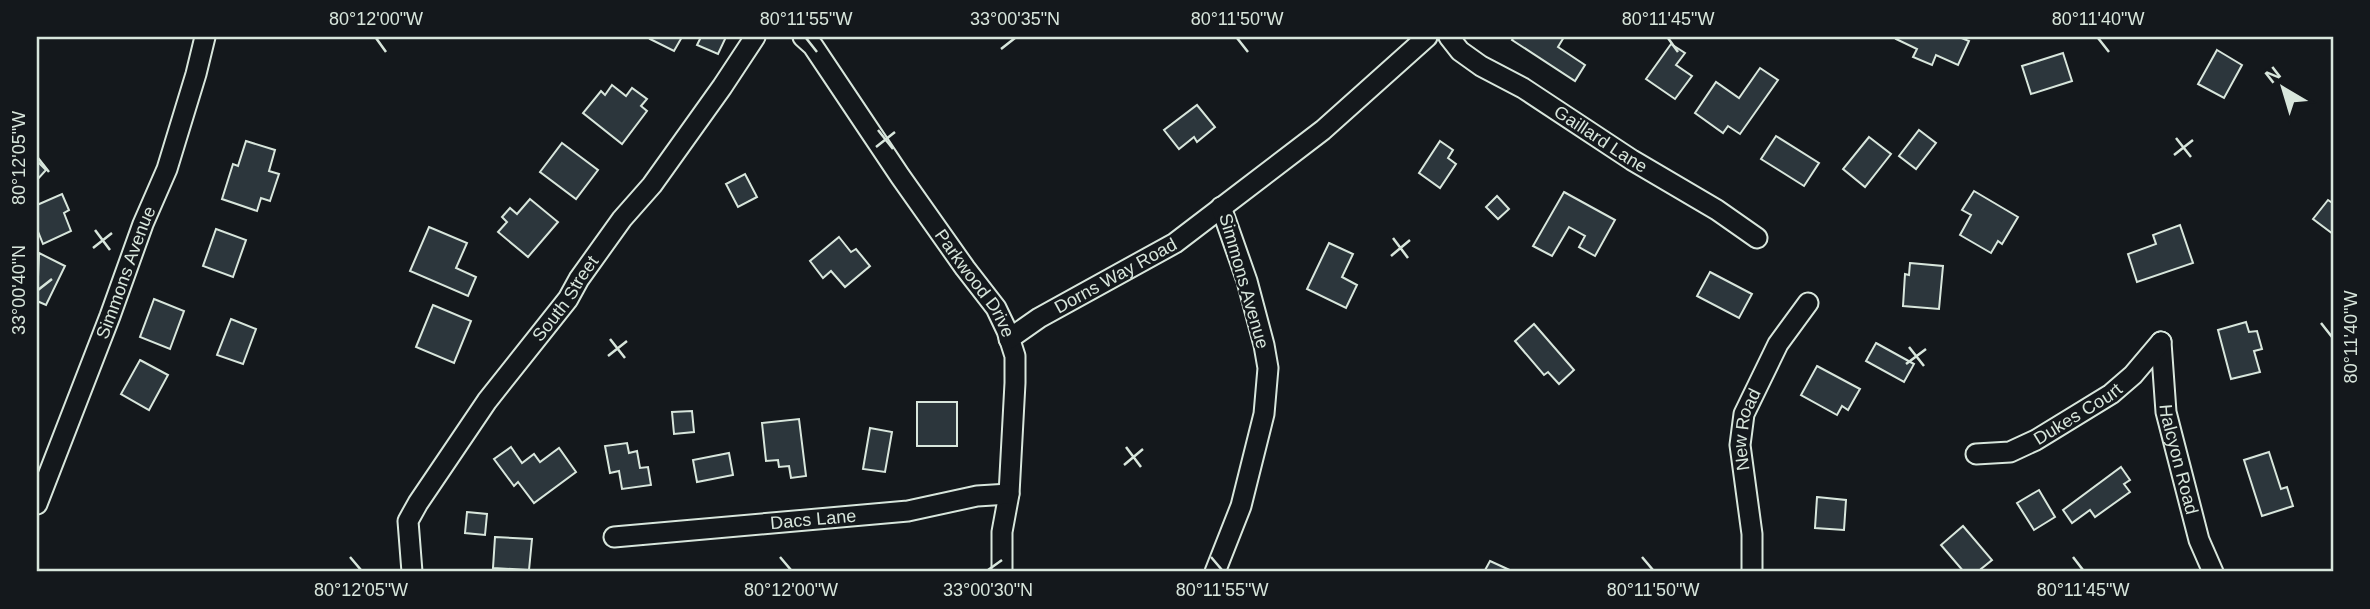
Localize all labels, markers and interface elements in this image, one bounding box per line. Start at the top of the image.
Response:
text: 80°12'00"W [329,9,423,29]
text: 80°11'55"W [760,9,852,29]
text: 33°00'35"N [970,9,1060,29]
text: 80°11'50"W [1191,9,1283,29]
text: 80°11'45"W [1622,9,1714,29]
text: 80°11'40"W [2052,9,2144,29]
north arrow [2248,52,2318,122]
text: N [2261,62,2285,87]
street label: Gaillard Lane [1550,101,1651,177]
text: 80°12'05"W [9,111,29,205]
street label: Simmons Avenue [92,203,160,342]
street label: Simmons Avenue [1215,211,1273,351]
street label: Parkwood Drive [931,225,1018,340]
street label: Dorns Way Road [1051,234,1180,318]
text: 33°00'40"N [9,245,29,335]
street label: South Street [528,252,602,345]
text: 80°11'40"W [2341,291,2361,383]
street label: Dukes Court [2030,379,2126,449]
street label: New Road [1730,385,1765,472]
street label: Halcyon Road [2155,404,2202,517]
street label: Dacs Lane [769,506,857,533]
text: 80°12'05"W [314,580,408,600]
text: 80°12'00"W [744,580,838,600]
text: 33°00'30"N [943,580,1033,600]
text: 80°11'55"W [1176,580,1268,600]
text: 80°11'50"W [1607,580,1699,600]
text: 80°11'45"W [2037,580,2129,600]

